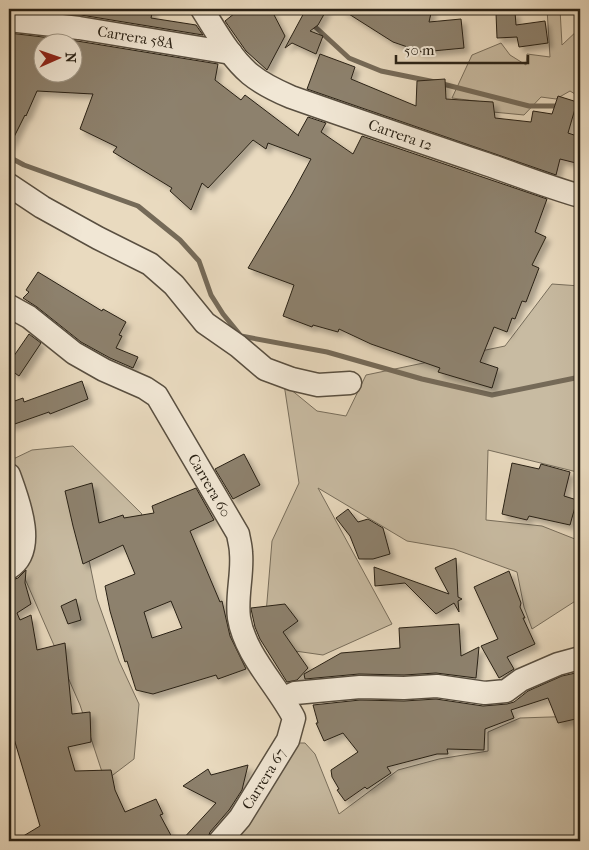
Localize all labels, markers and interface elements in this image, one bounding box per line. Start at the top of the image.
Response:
street label: Carrera 58A [96,22,176,53]
north arrow [32,32,82,82]
scale bar [396,32,529,64]
text: 50 m [404,41,435,59]
text: N [62,52,79,64]
street label: Carrera 12 [366,116,435,154]
street label: Carrera 60 [184,451,235,520]
street label: Carrera 67 [238,745,290,813]

